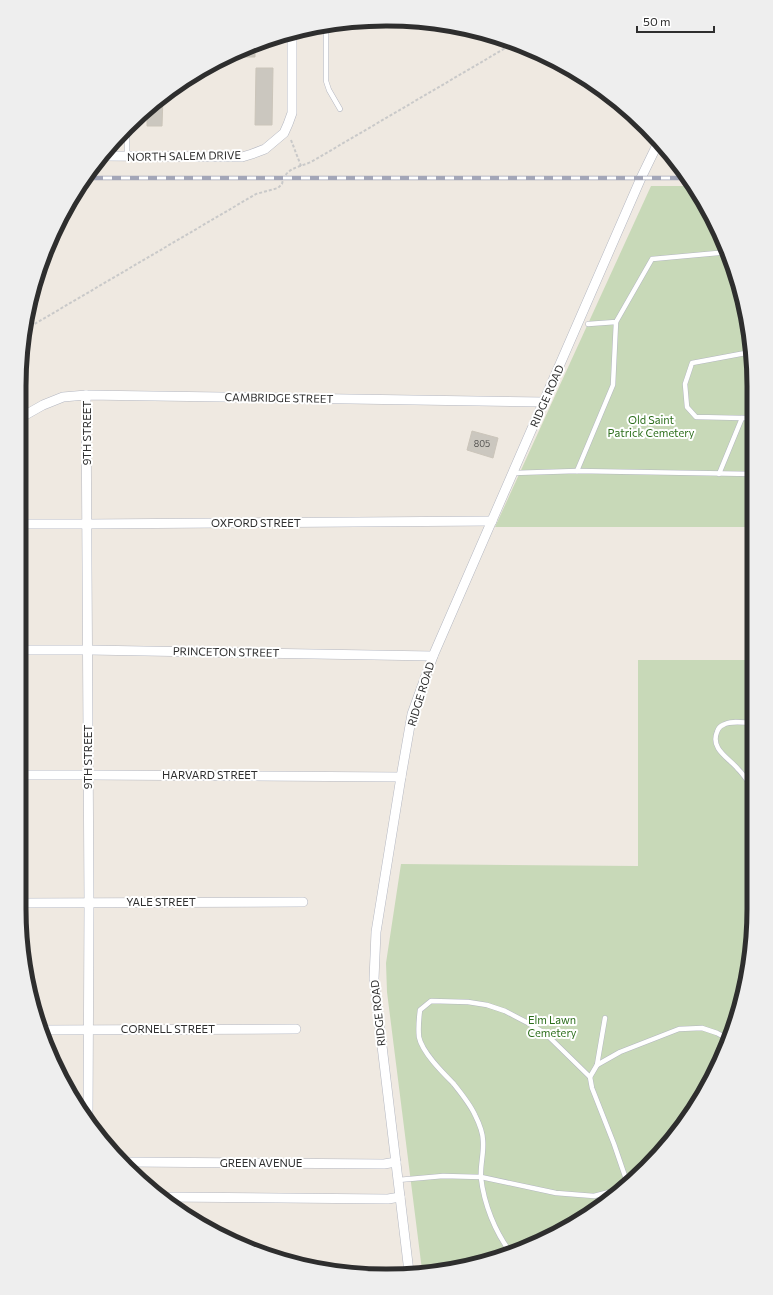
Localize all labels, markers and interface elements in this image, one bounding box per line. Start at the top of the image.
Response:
scale bar [637,8,714,34]
text: 50 m [643,14,671,28]
street label: NORTH SALEM DRIVE [127,148,241,163]
street label: RIDGE ROAD [527,363,566,429]
street label: CAMBRIDGE STREET [224,390,334,405]
street label: 9TH STREET [80,401,93,465]
park label: Old Saint Patrick Cemetery [608,413,695,439]
house number: 805 [474,438,490,449]
street label: OXFORD STREET [211,516,301,529]
street label: PRINCETON STREET [173,644,279,659]
street label: RIDGE ROAD [405,660,437,728]
street label: 9TH STREET [81,725,94,789]
street label: HARVARD STREET [162,768,258,781]
street label: YALE STREET [126,895,196,908]
street label: RIDGE ROAD [368,979,387,1047]
park label: Elm Lawn Cemetery [528,1013,577,1039]
street label: CORNELL STREET [121,1022,215,1035]
street label: GREEN AVENUE [220,1156,302,1169]

